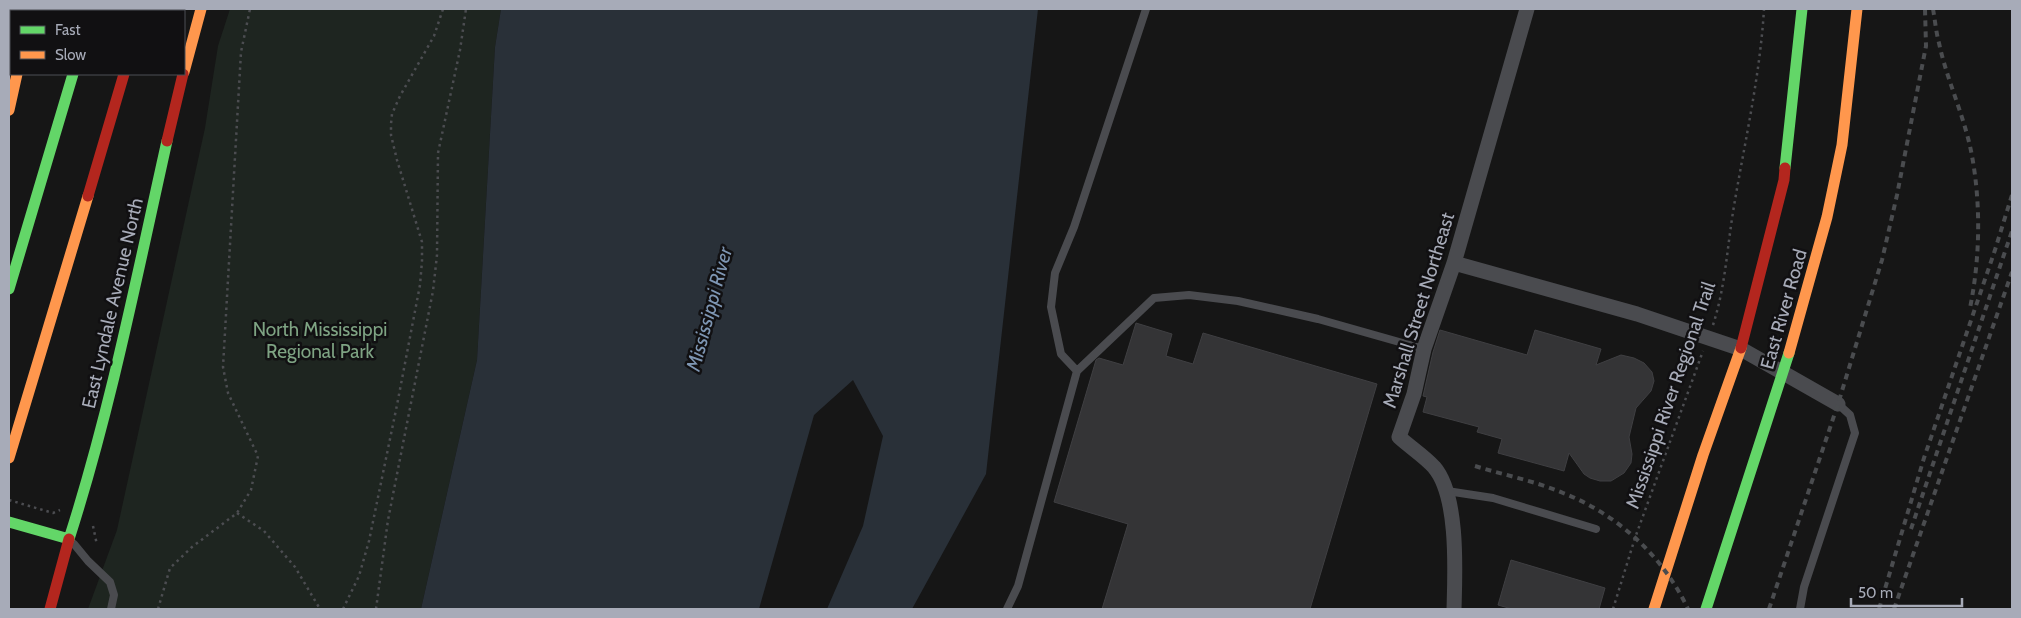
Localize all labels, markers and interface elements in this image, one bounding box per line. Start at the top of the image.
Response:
legend [10,10,185,75]
text: Fast [55,21,80,39]
text: Slow [55,46,86,64]
street label: East Lyndale Avenue North [77,196,148,411]
street label: Marshall Street Northeast [1378,209,1459,411]
water label: Mississippi River [681,244,737,375]
street label: East River Road [1755,246,1812,372]
street label: Mississippi River Regional Trail [1621,278,1720,512]
park label: North Mississippi Regional Park [253,318,387,363]
scale bar [1851,576,1962,608]
text: 50 m [1858,584,1893,602]

